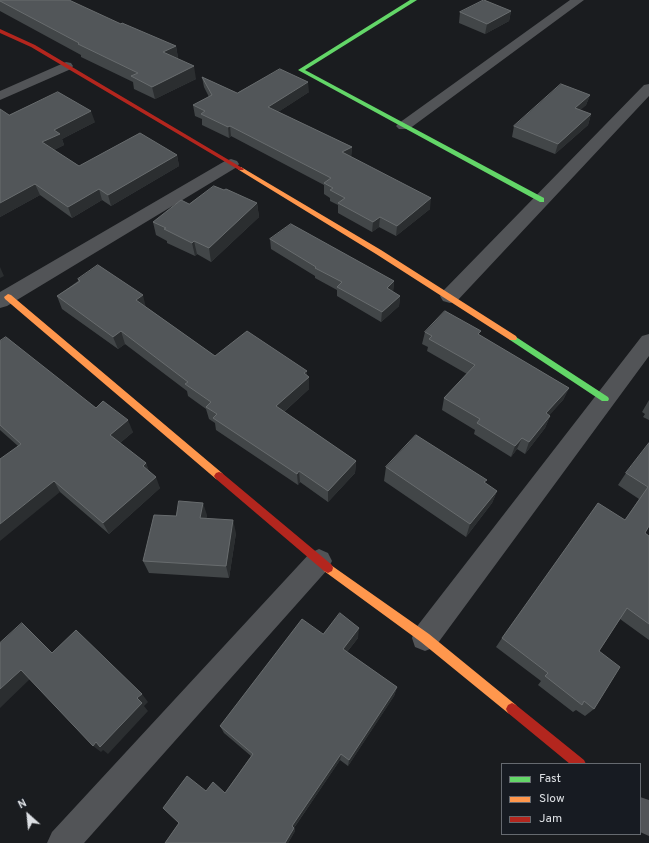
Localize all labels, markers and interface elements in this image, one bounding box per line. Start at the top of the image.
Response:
legend [501,763,641,835]
text: Fast [539,771,561,787]
text: Slow [539,791,565,807]
north arrow [8,795,48,835]
text: N [16,796,29,812]
text: Jam [539,811,562,827]

